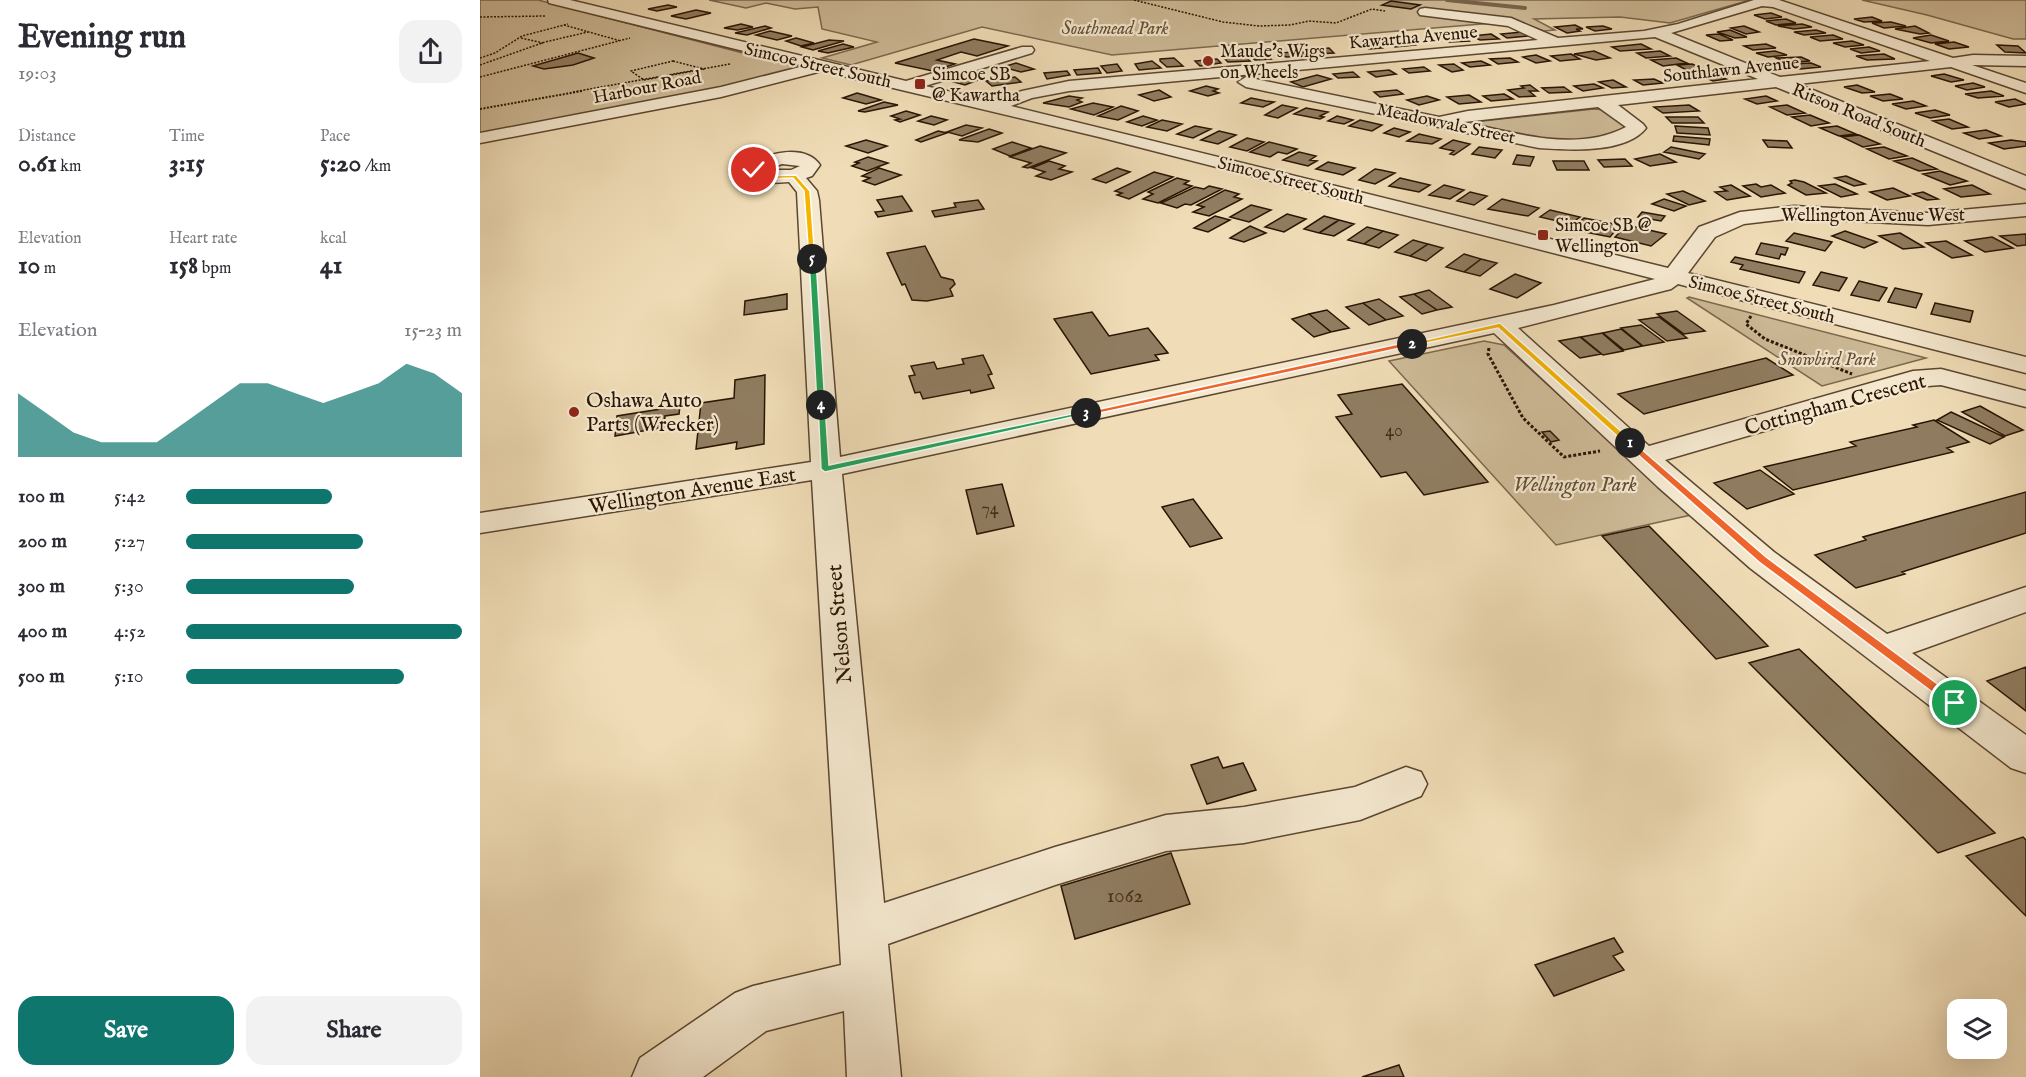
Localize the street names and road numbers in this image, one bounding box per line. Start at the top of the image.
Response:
street label: Kawartha Avenue [1348,21,1479,56]
street label: Simcoe Street South [742,38,894,95]
street label: Southlawn Avenue [1662,52,1800,89]
street label: Harbour Road [591,67,704,110]
street label: Ritson Road South [1788,79,1929,154]
street label: Meadowvale Street [1374,99,1517,150]
street label: Simcoe Street South [1215,152,1367,211]
street label: Wellington Avenue West [1781,205,1965,228]
street label: Simcoe Street South [1686,271,1838,330]
street label: Cottingham Crescent [1742,368,1929,443]
street label: Wellington Avenue East [587,462,798,521]
street label: Nelson Street [822,563,859,685]

